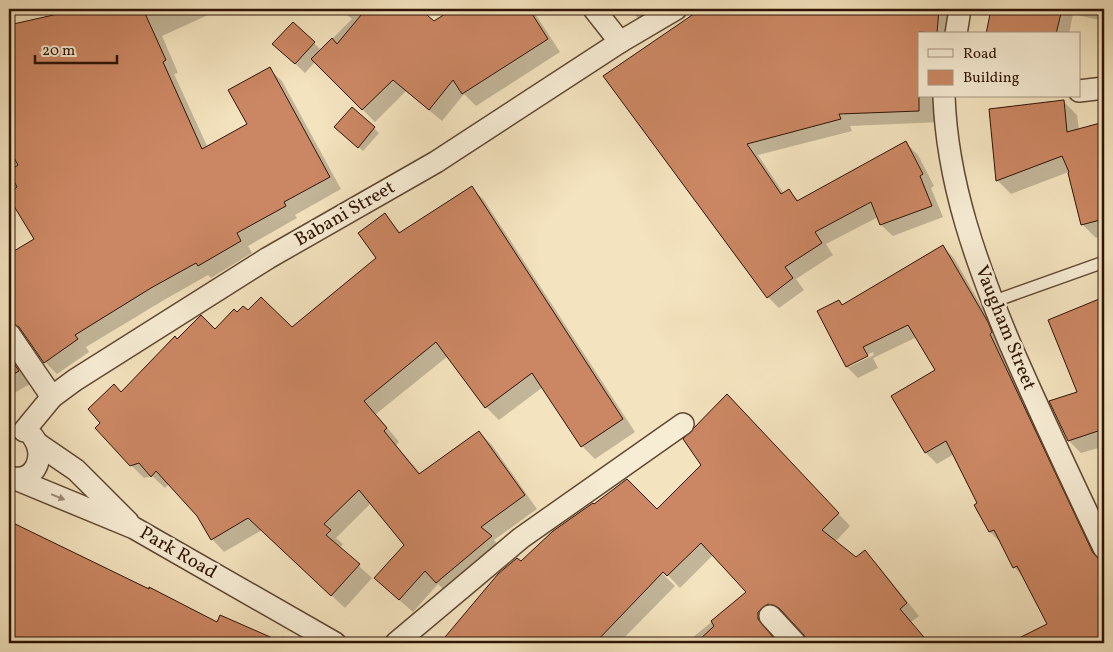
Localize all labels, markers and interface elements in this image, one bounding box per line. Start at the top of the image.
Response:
scale bar [35,32,118,64]
legend [918,32,1080,98]
text: 20 m [42,41,75,62]
text: Road [963,44,997,65]
text: Building [963,68,1020,89]
street label: Babani Street [290,175,400,253]
street label: Vaugham Street [968,262,1042,395]
one-way arrow [51,493,65,501]
street label: Park Road [134,520,222,586]

